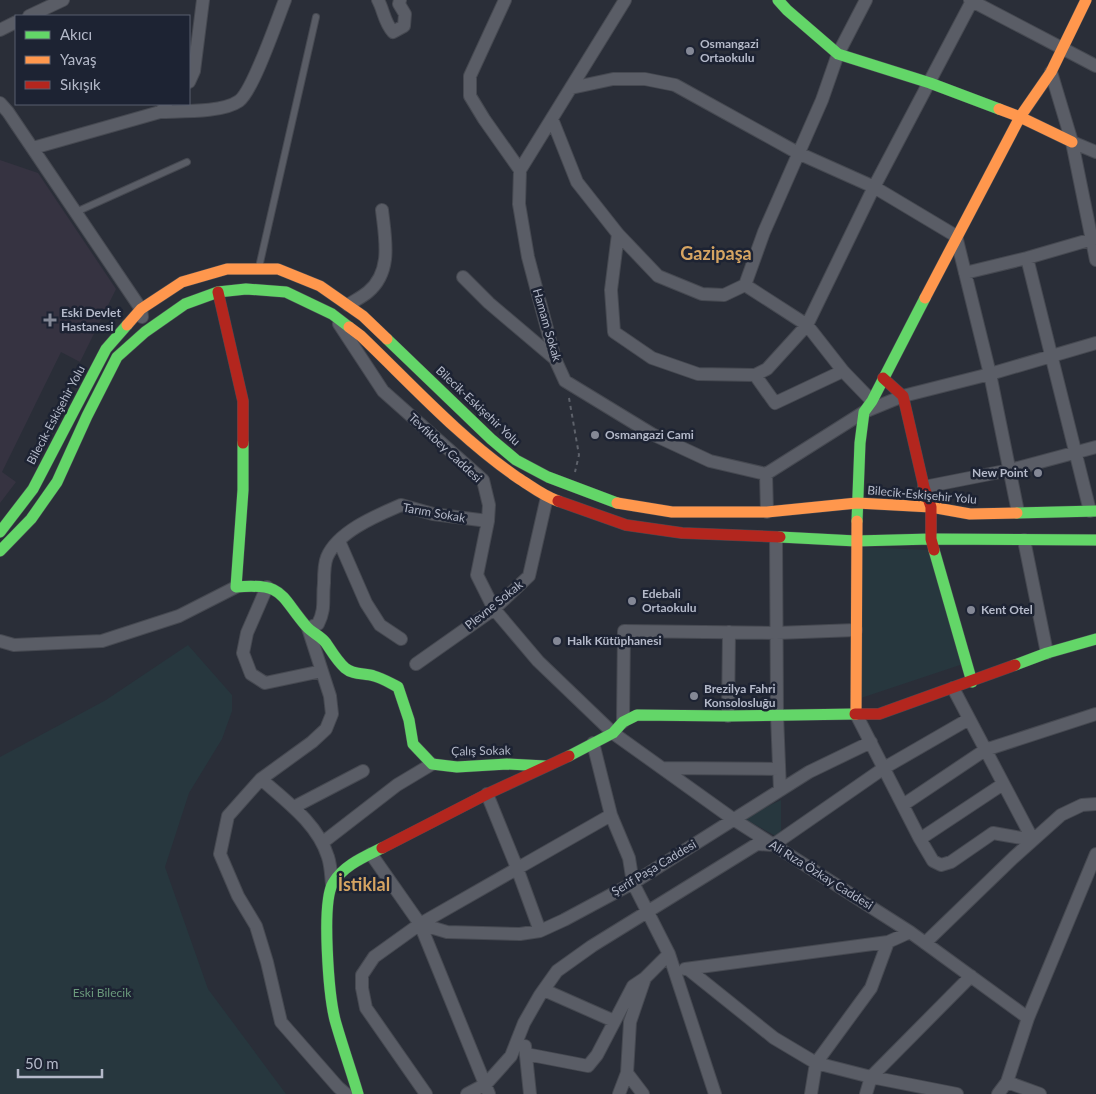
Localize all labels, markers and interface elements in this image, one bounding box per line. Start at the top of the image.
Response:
legend [15,15,190,105]
text: Akıcı [60,25,92,43]
place label: Osmangazi Ortaokulu [700,36,759,65]
marker: Osmangazi Ortaokulu [684,45,696,57]
text: Yavaş [60,50,97,68]
text: Sıkışık [60,75,101,93]
district label: Gazipaşa [680,242,752,264]
street label: Hamam Sokak [530,287,565,364]
place label: Eski Devlet Hastanesi [61,305,121,334]
marker: Eski Devlet Hastanesi [43,313,57,327]
street label: Bilecik-Eskişehir Yolu [23,363,88,467]
street label: Bilecik-Eskişehir Yolu [433,363,524,449]
street label: Tevfikbey Caddesi [406,410,485,485]
place label: Osmangazi Cami [605,427,694,442]
marker: Osmangazi Cami [589,429,601,441]
place label: New Point [972,465,1029,480]
marker: New Point [1032,467,1044,479]
street label: Bilecik-Eskişehir Yolu [867,482,977,507]
street label: Tarım Sokak [402,500,467,526]
street label: Plevne Sokak [462,576,526,632]
place label: Edebali Ortaokulu [642,586,697,615]
marker: Edebali Ortaokulu [626,595,638,607]
place label: Kent Otel [981,602,1033,617]
marker: Kent Otel [965,604,977,616]
place label: Halk Kütüphanesi [567,633,662,648]
marker: Halk Kütüphanesi [551,635,563,647]
place label: Brezilya Fahri Konsolosluğu [704,681,776,710]
marker: Brezilya Fahri Konsolosluğu [688,690,700,702]
street label: Çalış Sokak [451,742,512,759]
street label: Şerif Paşa Caddesi [609,836,699,899]
street label: Ali Rıza Özkay Caddesi [767,837,876,913]
district label: İstiklal [338,873,390,895]
park label: Eski Bilecik [73,985,132,1000]
scale bar [18,1046,101,1078]
text: 50 m [25,1054,59,1072]

